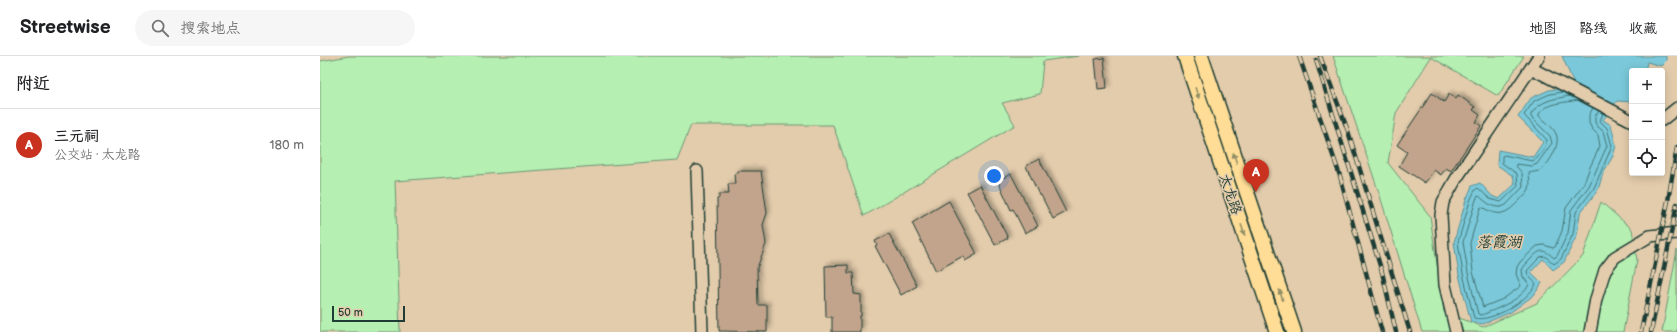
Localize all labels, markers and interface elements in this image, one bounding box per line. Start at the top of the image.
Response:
search box [135,10,415,46]
text: Streetwise [20,16,111,39]
icon: search [149,17,171,39]
text: 搜索地点 [181,19,241,38]
text: 地图 [1529,20,1557,37]
text: 路线 [1579,20,1607,37]
text: 收藏 [1629,20,1657,37]
map controls [1629,68,1665,176]
button: + [1629,68,1665,104]
text: 附近 [16,74,50,94]
one-way arrow [1195,87,1201,99]
button: − [1629,104,1665,140]
text: 三元祠 [54,127,99,146]
text: A [25,137,33,153]
text: 180 m [269,137,304,153]
button: locate [1629,140,1665,176]
text: 公交站 · 太龙路 [54,147,140,163]
one-way arrow [1232,152,1238,164]
pin: A [1243,159,1269,192]
your location [984,166,1004,186]
street label: 太龙路 [1216,172,1245,217]
one-way arrow [1240,224,1246,236]
water label: 落霞湖 [1476,233,1523,252]
one-way arrow [1278,289,1284,301]
scale bar [332,304,405,323]
text: 50 m [338,306,363,319]

